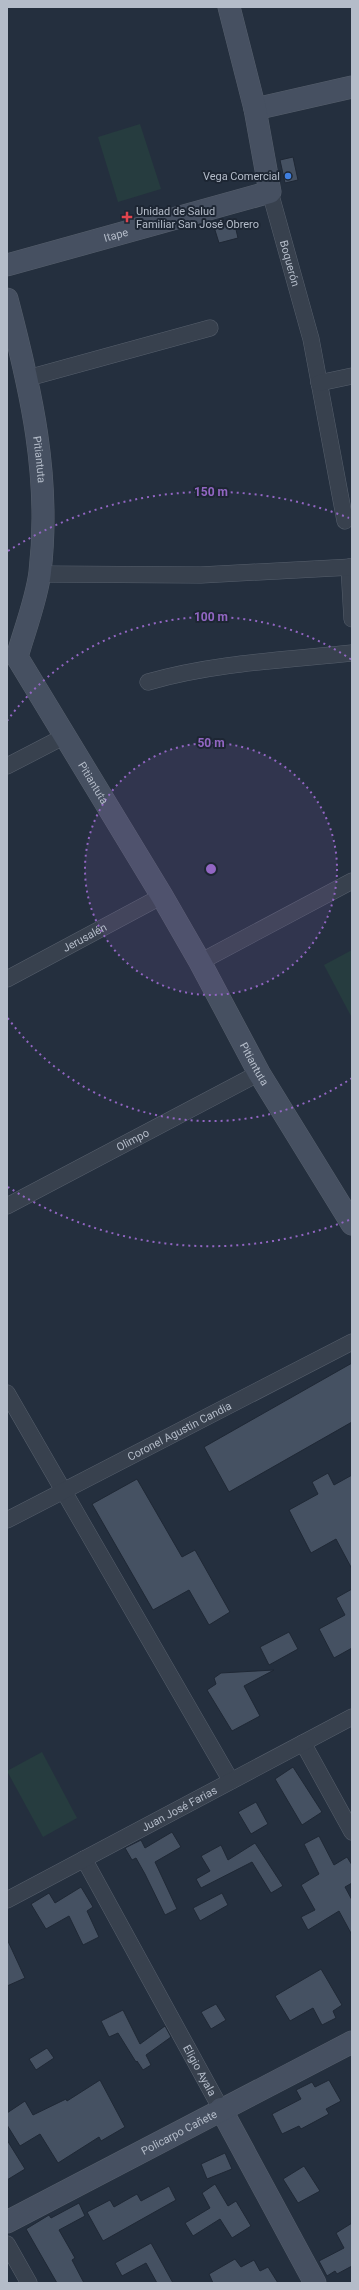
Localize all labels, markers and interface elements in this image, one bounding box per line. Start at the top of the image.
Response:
place label: Vega Comercial [203,170,280,183]
marker: Vega Comercial [283,171,293,181]
place label: Unidad de Salud Familiar San José Obrero [136,205,259,231]
marker: Unidad de Salud Familiar San José Obrero [121,211,133,223]
street label: Itape [102,226,130,245]
street label: Boquerón [277,239,302,288]
street label: Pitiantuta [30,435,48,484]
text: 150 m [194,485,228,499]
text: 100 m [194,610,228,624]
text: 50 m [197,736,225,750]
street label: Pitiantuta [75,759,111,807]
centre of rings [204,862,218,876]
street label: Jerusalén [61,921,109,955]
street label: Pitiantuta [237,1040,271,1088]
street label: Olimpo [114,1126,151,1154]
street label: Coronel Agustin Candia [126,1399,234,1464]
street label: Juan José Farias [140,1784,220,1834]
street label: Eligio Ayala [180,2043,219,2098]
street label: Policarpo Cañete [139,2108,219,2158]

